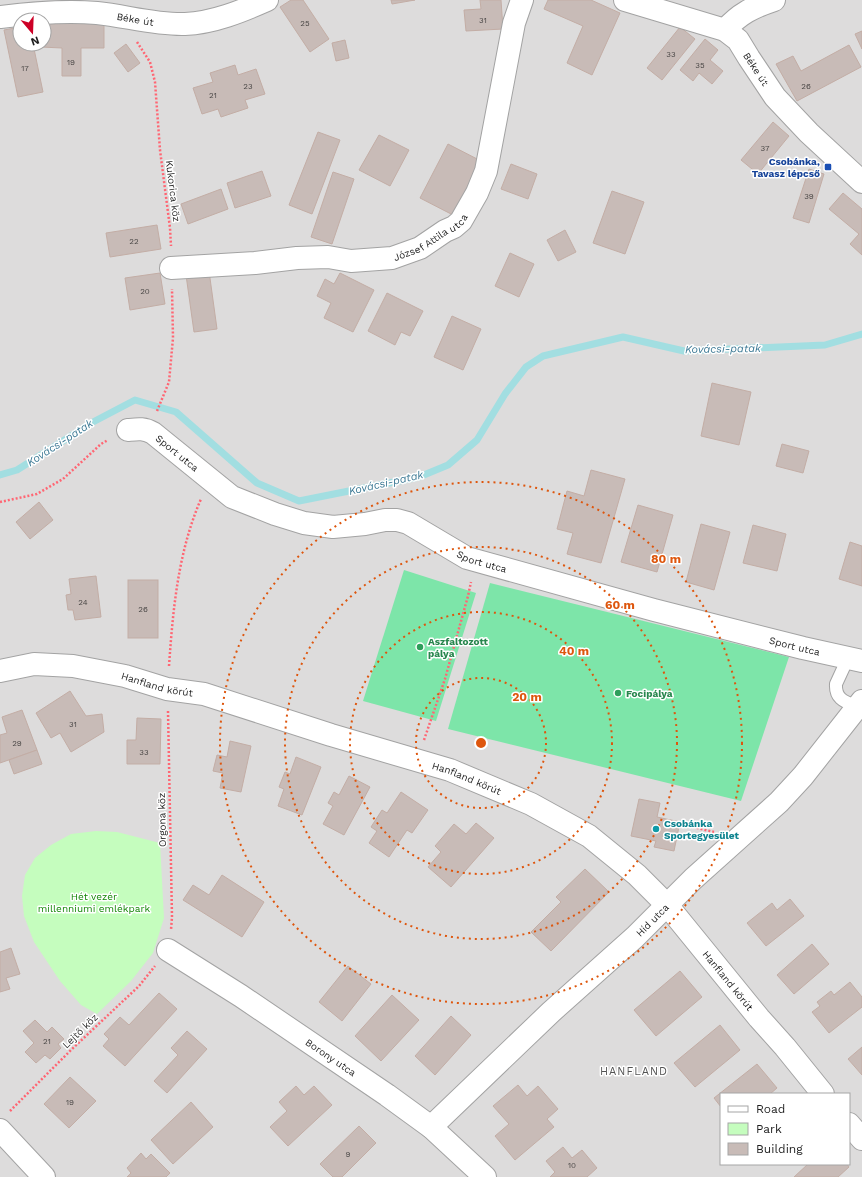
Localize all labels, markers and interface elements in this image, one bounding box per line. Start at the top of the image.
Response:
street label: Béke út [116,10,155,28]
north arrow [12,12,52,52]
house number: 31 [479,16,487,25]
house number: 25 [300,19,310,28]
text: N [29,34,41,48]
house number: 33 [666,50,676,59]
street label: Béke út [741,50,772,88]
house number: 19 [67,58,75,67]
house number: 35 [695,61,705,70]
house number: 17 [21,64,29,73]
house number: 23 [243,82,253,91]
house number: 26 [801,82,811,91]
house number: 21 [209,91,217,100]
house number: 37 [761,144,770,153]
place label: Csobánka, Tavasz lépcső [752,156,820,179]
street label: Kukorica köz [164,160,182,222]
marker: Csobánka, Tavasz lépcső [823,162,833,172]
house number: 39 [804,192,814,201]
street label: József Attila utca [392,212,470,263]
house number: 22 [129,237,139,246]
house number: 20 [140,287,150,296]
water label: Kovácsi-patak [685,342,762,356]
water label: Kovácsi-patak [25,416,96,469]
street label: Sport utca [154,432,201,473]
water label: Kovácsi-patak [347,468,425,498]
street label: Sport utca [455,548,508,574]
text: 80 m [651,552,681,566]
house number: 24 [78,598,88,607]
text: 60 m [605,598,635,612]
house number: 26 [138,605,148,614]
street label: Sport utca [768,634,821,657]
place label: Aszfaltozott pálya [428,636,489,659]
marker: Aszfaltozott pálya [415,642,425,652]
text: 40 m [559,644,589,658]
street label: Hanfland körút [120,670,194,698]
marker: Focipálya [613,688,623,698]
place label: Focipálya [626,688,673,699]
text: 20 m [512,690,542,704]
house number: 31 [69,720,77,729]
centre of rings [474,736,488,750]
house number: 29 [12,739,22,748]
house number: 33 [139,748,149,757]
street label: Hanfland körút [431,760,504,797]
street label: Orgona köz [156,793,168,847]
place label: Csobánka Sportegyesület [664,818,739,841]
marker: Csobánka Sportegyesület [651,824,661,834]
park label: Hét vezér millenniumi emlékpark [38,891,151,914]
street label: Híd utca [634,901,671,938]
street label: Hanfland körút [701,948,756,1013]
street label: Lejtő köz [60,1012,100,1050]
street label: Borony utca [304,1036,359,1078]
house number: 21 [43,1037,51,1046]
district label: HANFLAND [600,1065,668,1078]
legend [720,1093,850,1165]
house number: 19 [66,1098,74,1107]
text: Road [756,1102,785,1116]
text: Park [756,1122,782,1136]
text: Building [756,1142,803,1156]
house number: 9 [346,1150,351,1159]
house number: 10 [568,1161,576,1170]

